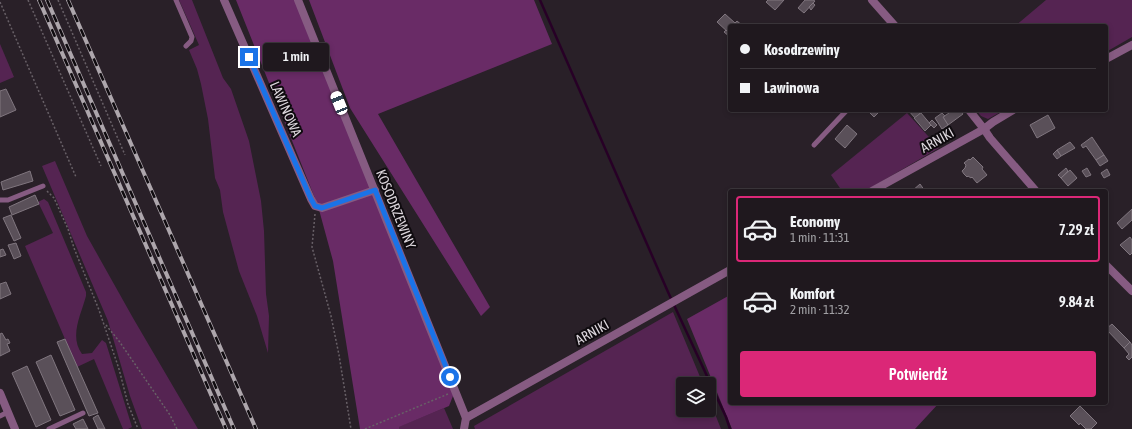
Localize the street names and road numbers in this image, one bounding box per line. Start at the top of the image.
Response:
street label: LAWINOWA [267,79,305,139]
street label: ARNIKI [917,124,957,156]
street label: KOSODRZEWINY [373,167,419,252]
street label: ARNIKI [572,316,612,348]

